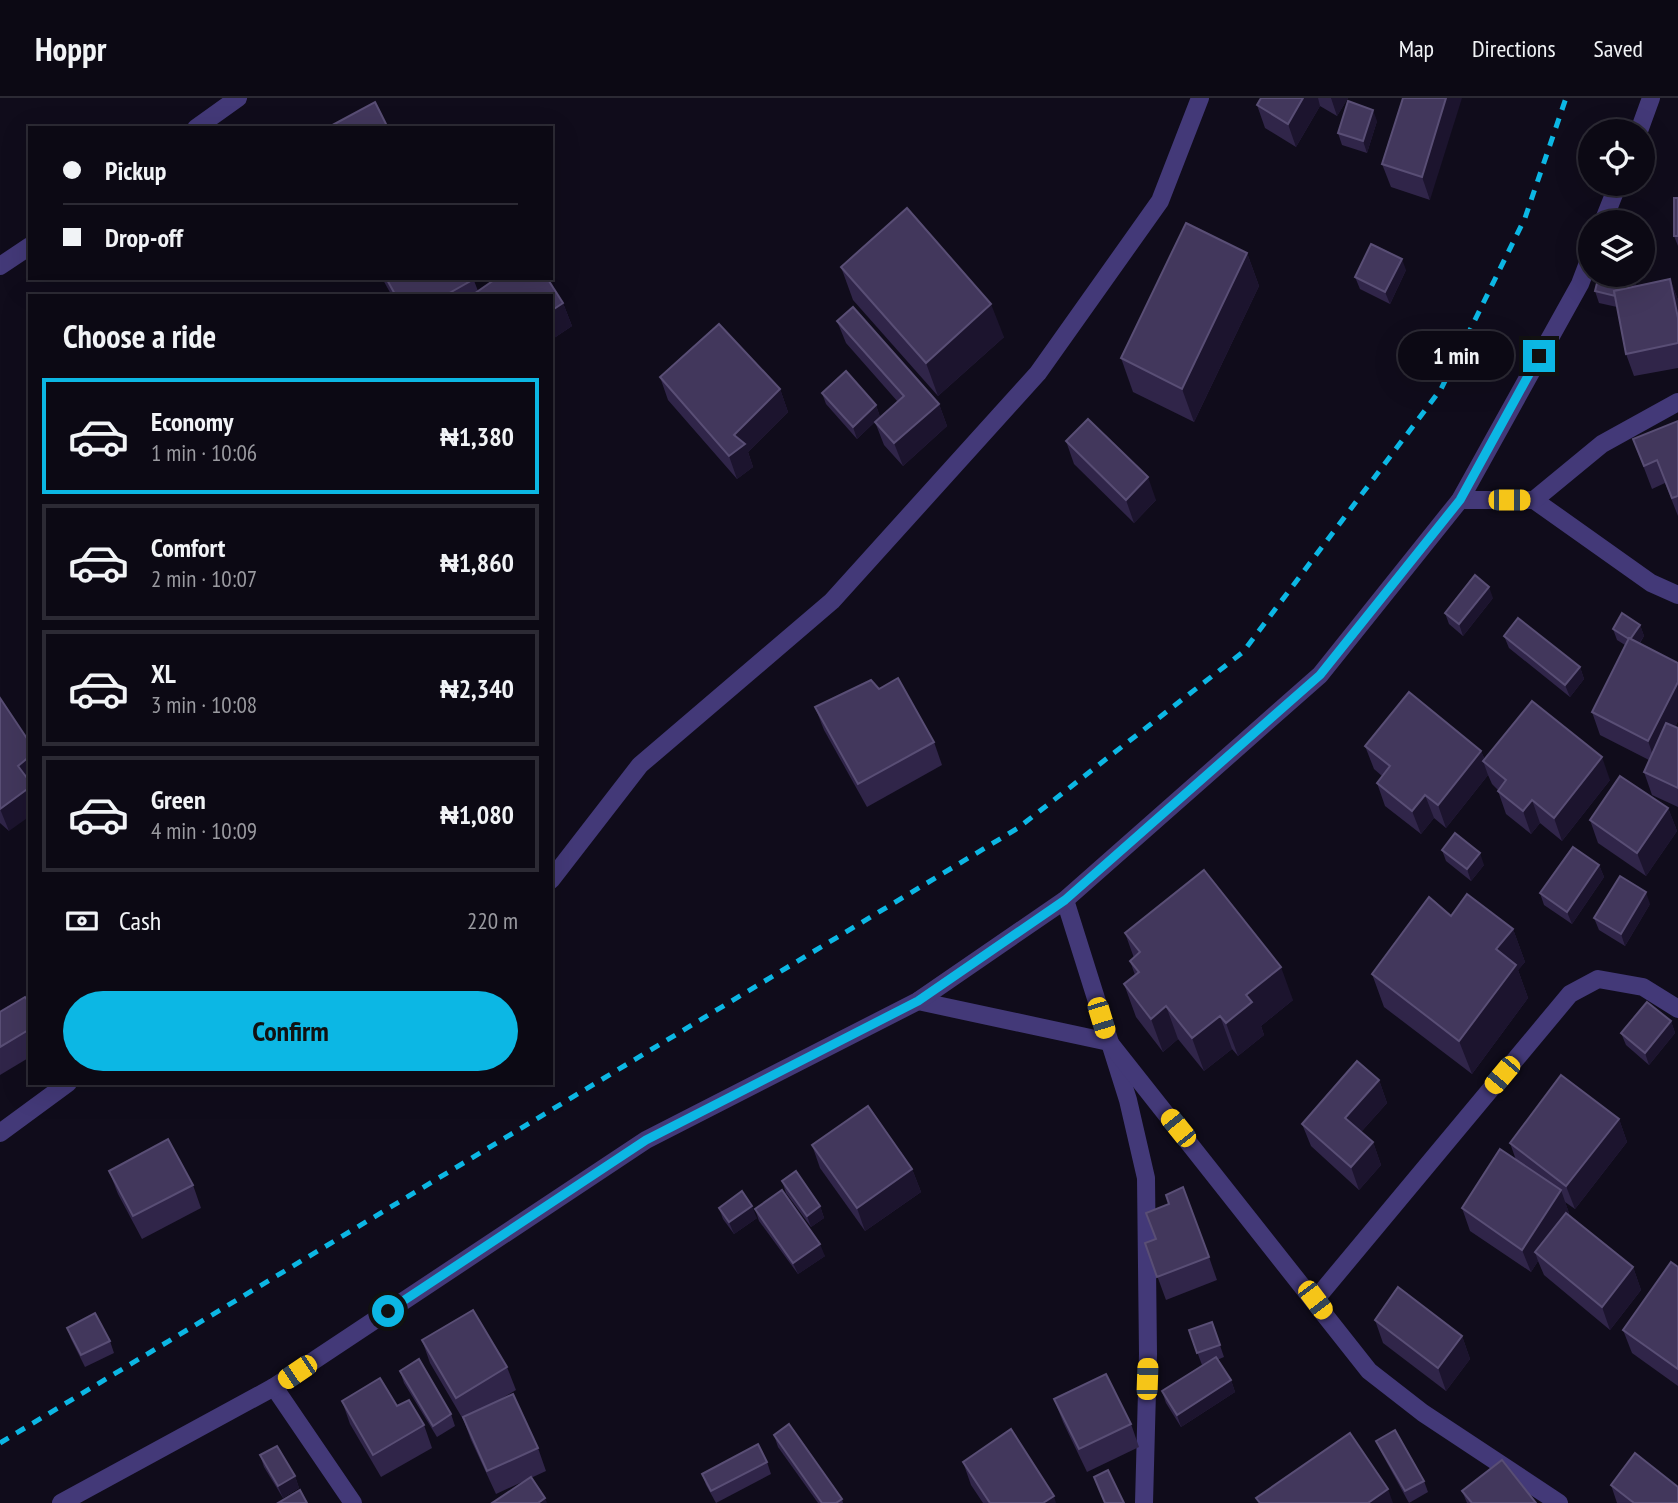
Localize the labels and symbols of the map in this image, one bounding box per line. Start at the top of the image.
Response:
callout: 1 min [1399,331,1514,380]
route end [1523,340,1555,372]
car [1489,490,1531,511]
car [1085,995,1118,1041]
car [1481,1052,1524,1098]
car [1157,1105,1200,1151]
car [1294,1277,1337,1323]
route start [372,1295,404,1327]
car [274,1352,321,1392]
car [1136,1358,1159,1400]

